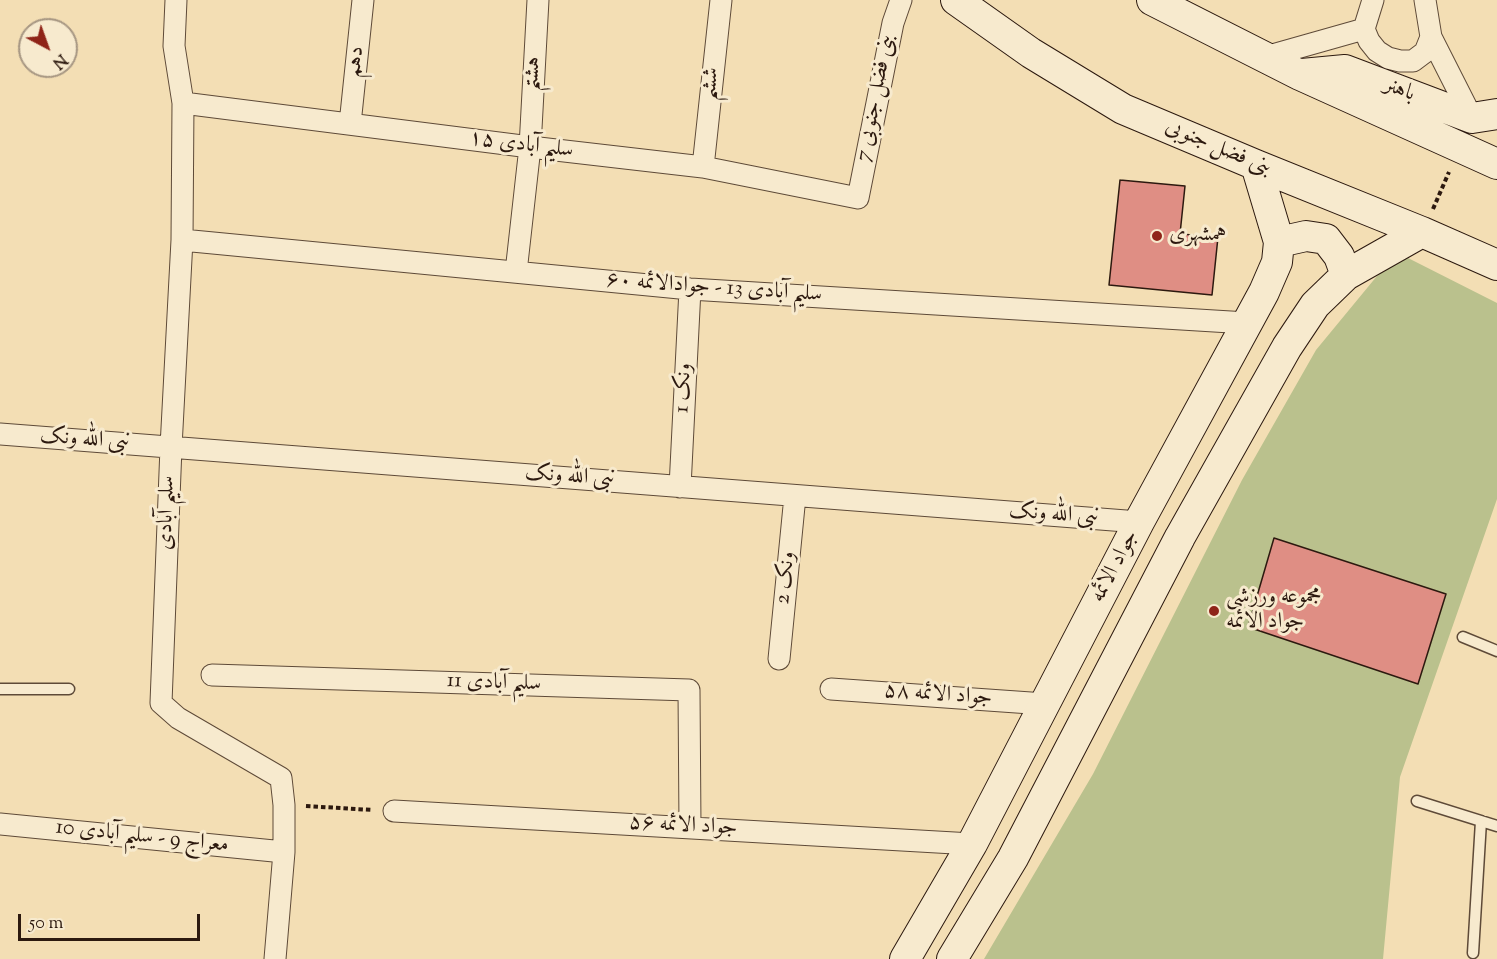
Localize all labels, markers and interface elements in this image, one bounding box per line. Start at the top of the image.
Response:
north arrow [18,18,78,78]
street label: بنی فضل جنوبی 7 [852,32,902,164]
street label: دهم [342,45,372,79]
text: N [46,48,71,73]
street label: هشتم [520,56,548,92]
street label: ششم [697,66,727,102]
street label: باهنر [1380,73,1418,109]
street label: بنی فضل جنوبی [1161,115,1275,183]
street label: سلیم آبادی ۱۵ [467,127,575,165]
place label: همشهری [1169,223,1227,249]
marker: همشهری [1150,229,1164,243]
street label: سلیم آبادی 13 - جوادالائمه ۶۰ [605,268,823,310]
street label: ونک 1 [671,362,699,414]
street label: نبی الله ونک [39,425,131,457]
street label: نبی الله ونک [524,462,616,494]
street label: سلیم آبادی [154,475,182,551]
street label: نبی الله ونک [1008,500,1100,532]
street label: جواد الائمه [1086,526,1146,608]
street label: ونک 2 [771,550,803,606]
place label: مجموعه ورزشی جواد الائمه [1226,585,1321,636]
marker: مجموعه ورزشی جواد الائمه [1207,604,1221,618]
street label: سلیم آبادی 11 [446,669,542,699]
street label: جواد الائمه ۵۸ [883,679,993,713]
street label: جواد الائمه ۵۶ [628,811,738,843]
street label: معراج 9 - سلیم آبادی 10 [54,816,230,860]
scale bar [21,902,202,940]
text: 50 m [29,911,63,937]

